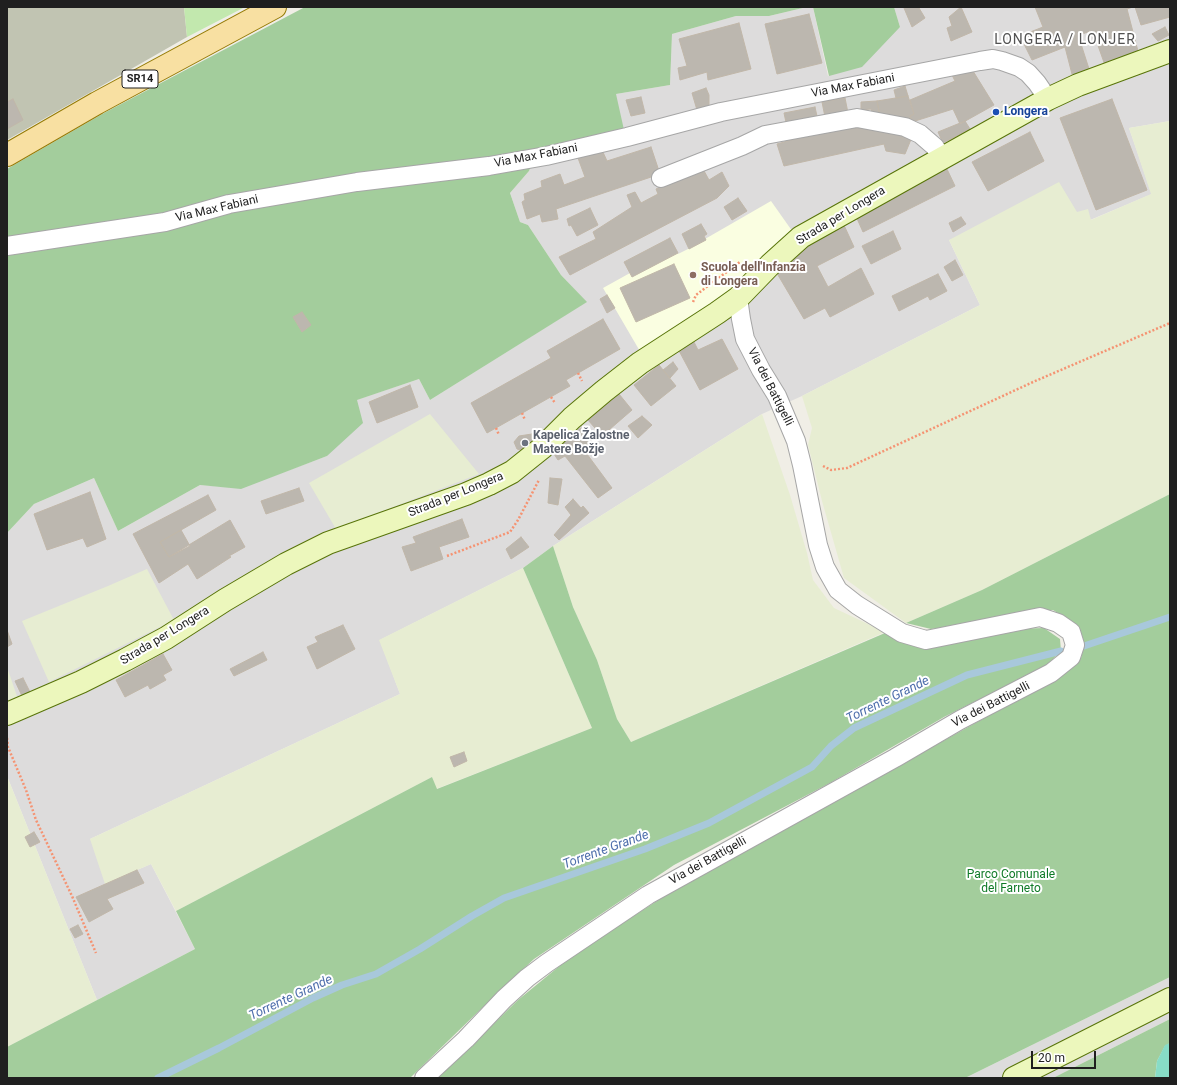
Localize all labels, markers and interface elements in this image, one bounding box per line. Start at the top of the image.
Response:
district label: LONGERA / LONJER [994,32,1136,48]
road number: SR14 [122,70,158,88]
street label: Via Max Fabiani [810,71,896,101]
place label: Longera [1004,105,1048,119]
marker: Longera [991,107,1001,117]
street label: Via Max Fabiani [493,141,579,171]
street label: Strada per Longera [794,184,888,248]
street label: Via Max Fabiani [174,192,260,226]
place label: Scuola dell'Infanzia di Longera [701,261,806,289]
marker: Scuola dell'Infanzia di Longera [688,270,698,280]
street label: Via dei Battigelli [744,346,796,428]
place label: Kapelica Žalostne Matere Božje [533,429,629,457]
marker: Kapelica Žalostne Matere Božje [520,438,530,448]
street label: Strada per Longera [406,469,506,521]
street label: Strada per Longera [118,604,212,668]
water label: Torrente Grande [844,673,932,727]
street label: Via dei Battigelli [950,679,1032,731]
water label: Torrente Grande [561,827,651,873]
street label: Via dei Battigelli [667,834,749,888]
park label: Parco Comunale del Farneto [967,868,1055,896]
water label: Torrente Grande [247,972,335,1024]
scale bar [1033,1043,1098,1069]
text: 20 m [1038,1051,1065,1065]

